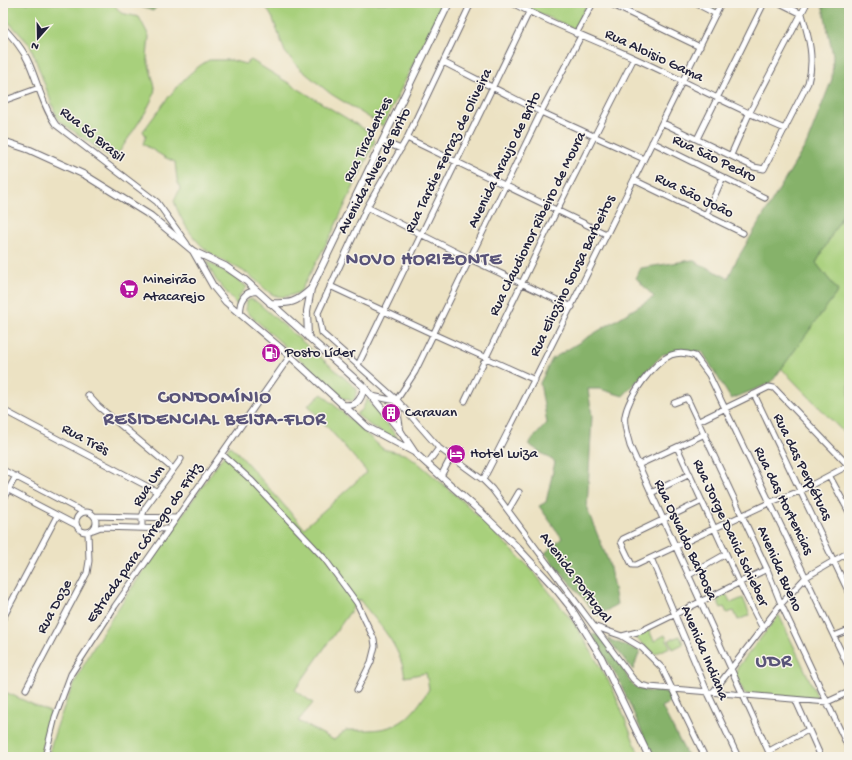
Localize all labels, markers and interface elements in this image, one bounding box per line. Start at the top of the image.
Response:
north arrow [18,18,58,58]
street label: Rua Aloisio Gama [602,25,707,87]
text: N [30,39,41,52]
street label: Rua Tardie Ferraz de Oliveira [401,65,497,236]
street label: Avenida Araujo de Brito [464,89,546,231]
street label: Rua Tiradentes [340,94,397,186]
street label: Rua Só Brasil [56,103,128,167]
street label: Avenida Alves de Brito [334,105,416,237]
street label: Rua Claudionor Ribeiro de Moura [485,128,591,319]
street label: Rua São Pedro [669,131,759,187]
street label: Rua São João [652,169,736,223]
street label: Rua Eliozino Sousa Barbeitos [526,192,620,360]
district label: NOVO HORIZONTE [346,249,502,272]
place label: Mineirão Atacarejo [143,271,205,306]
supermarket icon: Mineirão Atacarejo [118,278,140,300]
fuel station icon: Posto Líder [260,342,282,364]
place label: Posto Líder [284,344,356,362]
district label: CONDOMÍNIO RESIDENCIAL BEIJA-FLOR [103,387,326,432]
building icon: Caravan [380,402,402,424]
place label: Caravan [405,404,457,422]
street label: Rua das Perpétuas [768,411,836,524]
street label: Rua Três [58,420,112,460]
hotel icon: Hotel Luiza [445,443,467,465]
street label: Rua das Hortencias [749,444,817,558]
place label: Hotel Luiza [470,445,538,463]
street label: Rua Jorge David Schieber [688,457,773,611]
street label: Estrada para Córrego do Fritz [83,459,207,627]
street label: Rua Um [129,461,169,510]
street label: Rua Osvaldo Barbosa [649,477,721,604]
street label: Avenida Bueno [752,523,806,615]
street label: Avenida Portugal [535,529,615,627]
street label: Rua Doze [33,577,77,637]
street label: Avenida Indiana [676,603,732,704]
district label: UDR [756,651,792,674]

